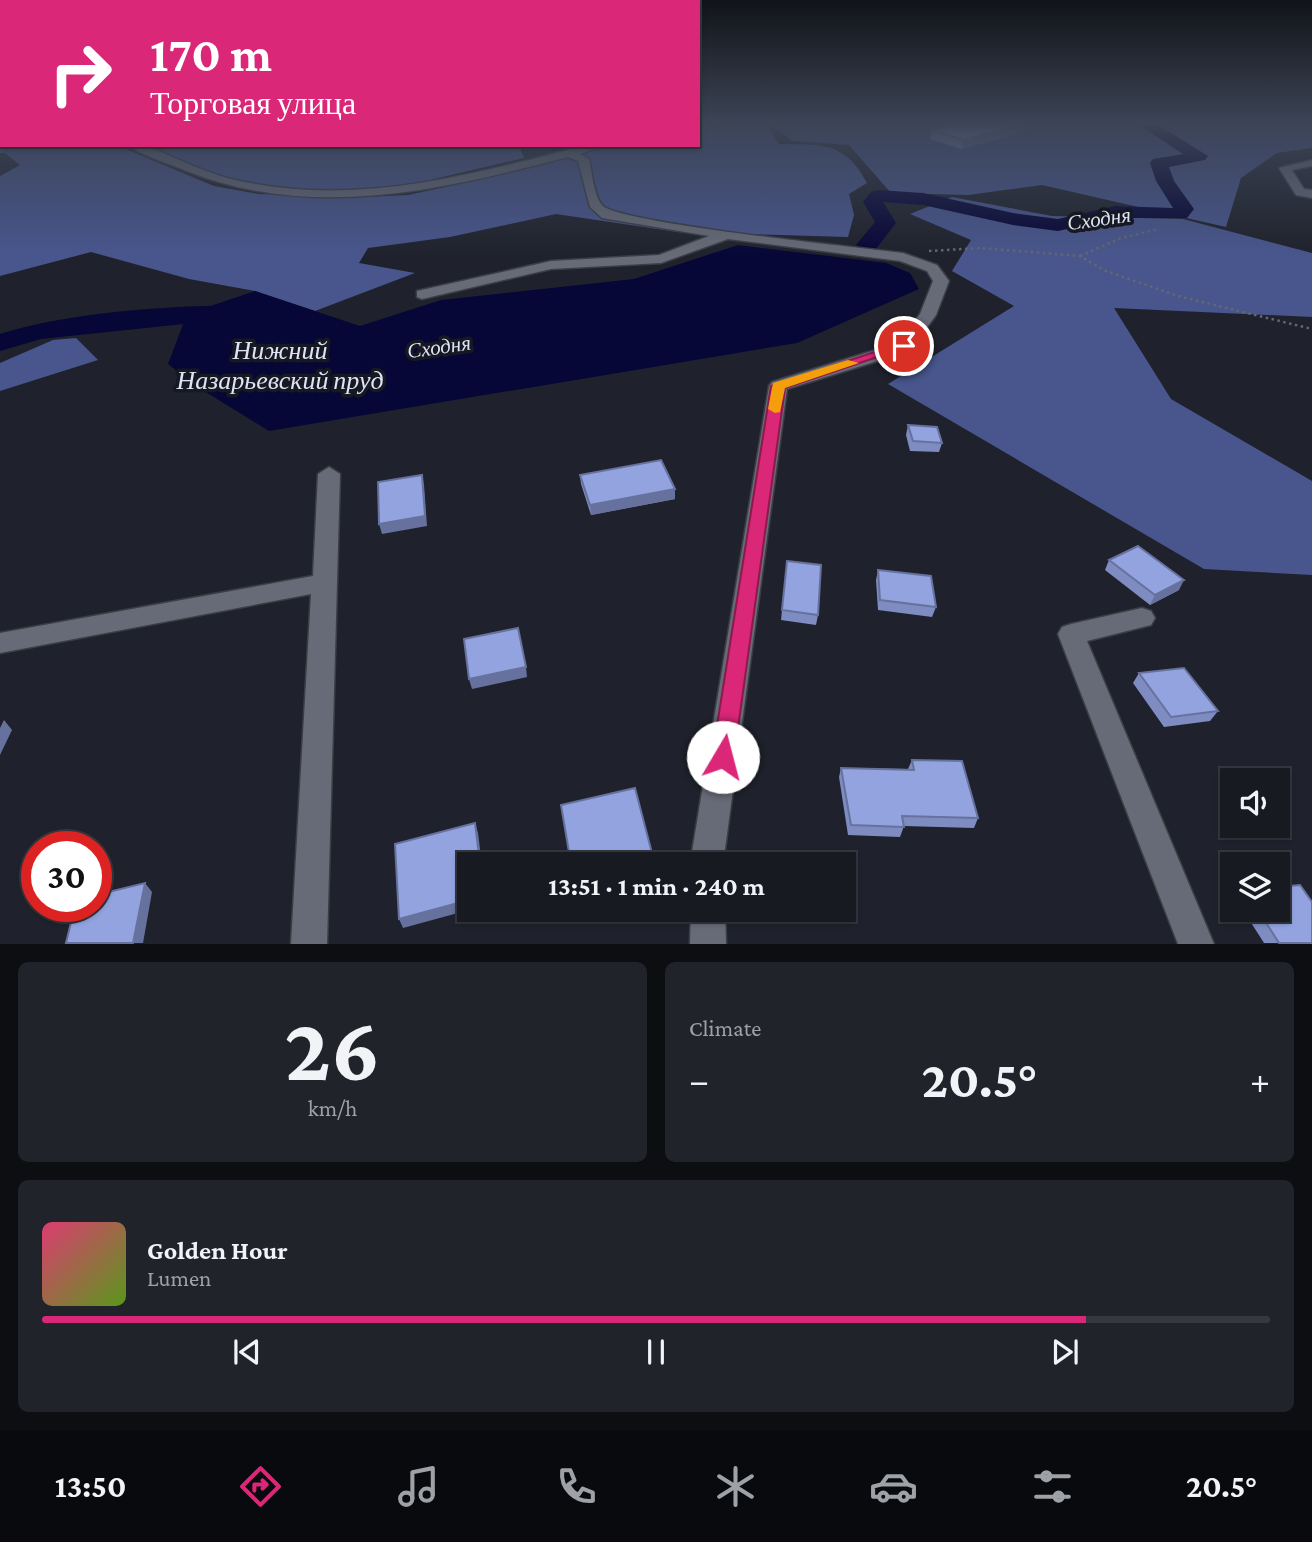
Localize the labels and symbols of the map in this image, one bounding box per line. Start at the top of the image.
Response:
water label: Сходня [1066,203,1132,235]
pin [874,316,934,376]
water label: Сходня [406,331,472,363]
water label: Нижний Назарьевский пруд [175,336,384,395]
position arrow [686,720,760,794]
speed limit sign: 30 [21,831,112,922]

